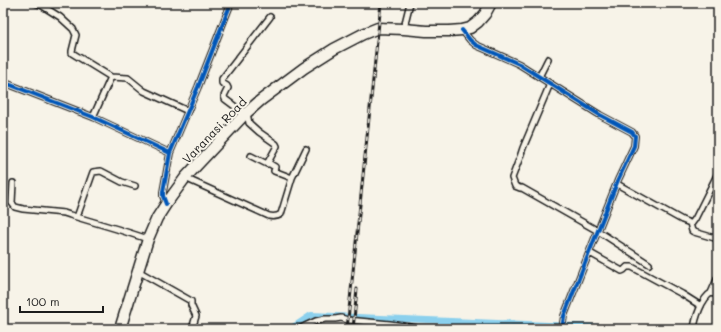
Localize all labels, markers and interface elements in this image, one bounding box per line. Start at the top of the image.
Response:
street label: Varanasi Road [178,93,250,167]
scale bar [20,288,103,314]
text: 100 m [26,293,60,309]

